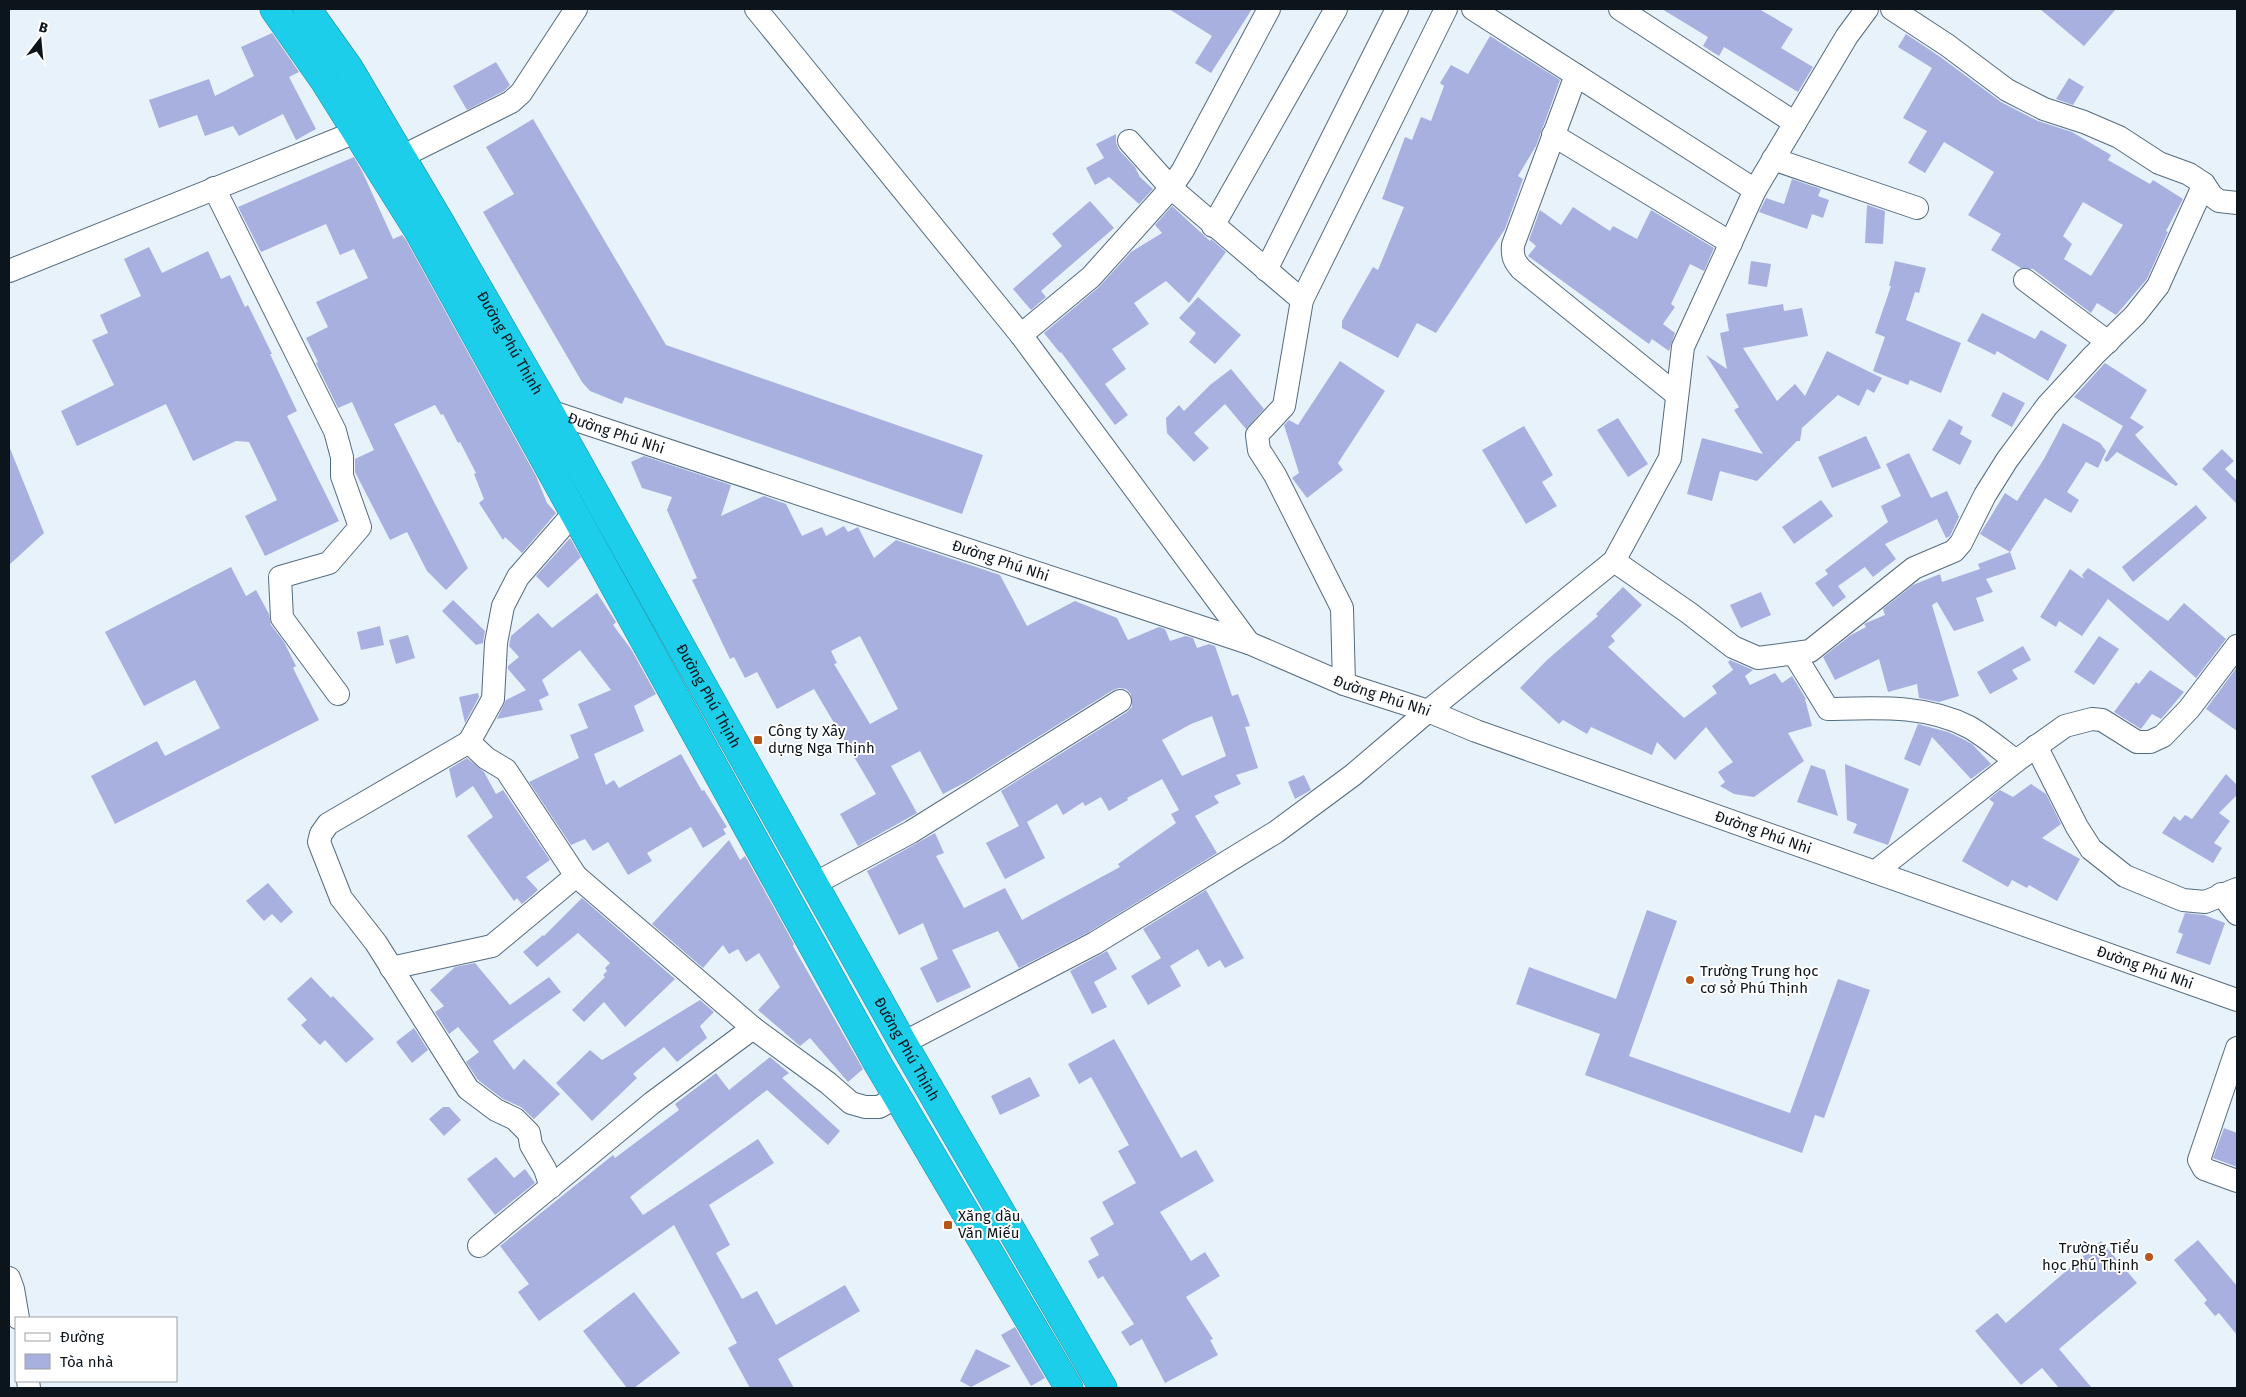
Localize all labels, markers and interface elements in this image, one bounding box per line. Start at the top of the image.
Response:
north arrow [15,15,65,65]
text: B [37,19,50,37]
street label: Đường Phú Thịnh [473,288,547,398]
street label: Đường Phú Nhi [565,409,667,458]
street label: Đường Phú Nhi [950,536,1051,585]
street label: Đường Phú Thịnh [672,641,745,751]
street label: Đường Phú Nhi [1330,671,1434,720]
place label: Công ty Xây dựng Nga Thịnh [768,722,875,757]
marker: Công ty Xây dựng Nga Thịnh [752,734,764,746]
street label: Đường Phú Nhi [1712,807,1814,858]
street label: Đường Phú Nhi [2094,942,2196,993]
place label: Trường Trung học cơ sở Phú Thịnh [1700,962,1818,997]
marker: Trường Trung học cơ sở Phú Thịnh [1684,974,1696,986]
street label: Đường Phú Thịnh [870,994,944,1104]
place label: Xăng dầu Văn Miếu [958,1207,1021,1242]
marker: Xăng dầu Văn Miếu [942,1219,954,1231]
place label: Trường Tiểu học Phú Thịnh [2042,1239,2139,1274]
marker: Trường Tiểu học Phú Thịnh [2143,1251,2155,1263]
legend [15,1317,178,1382]
text: Đường [60,1328,104,1346]
text: Tòa nhà [60,1353,113,1371]

